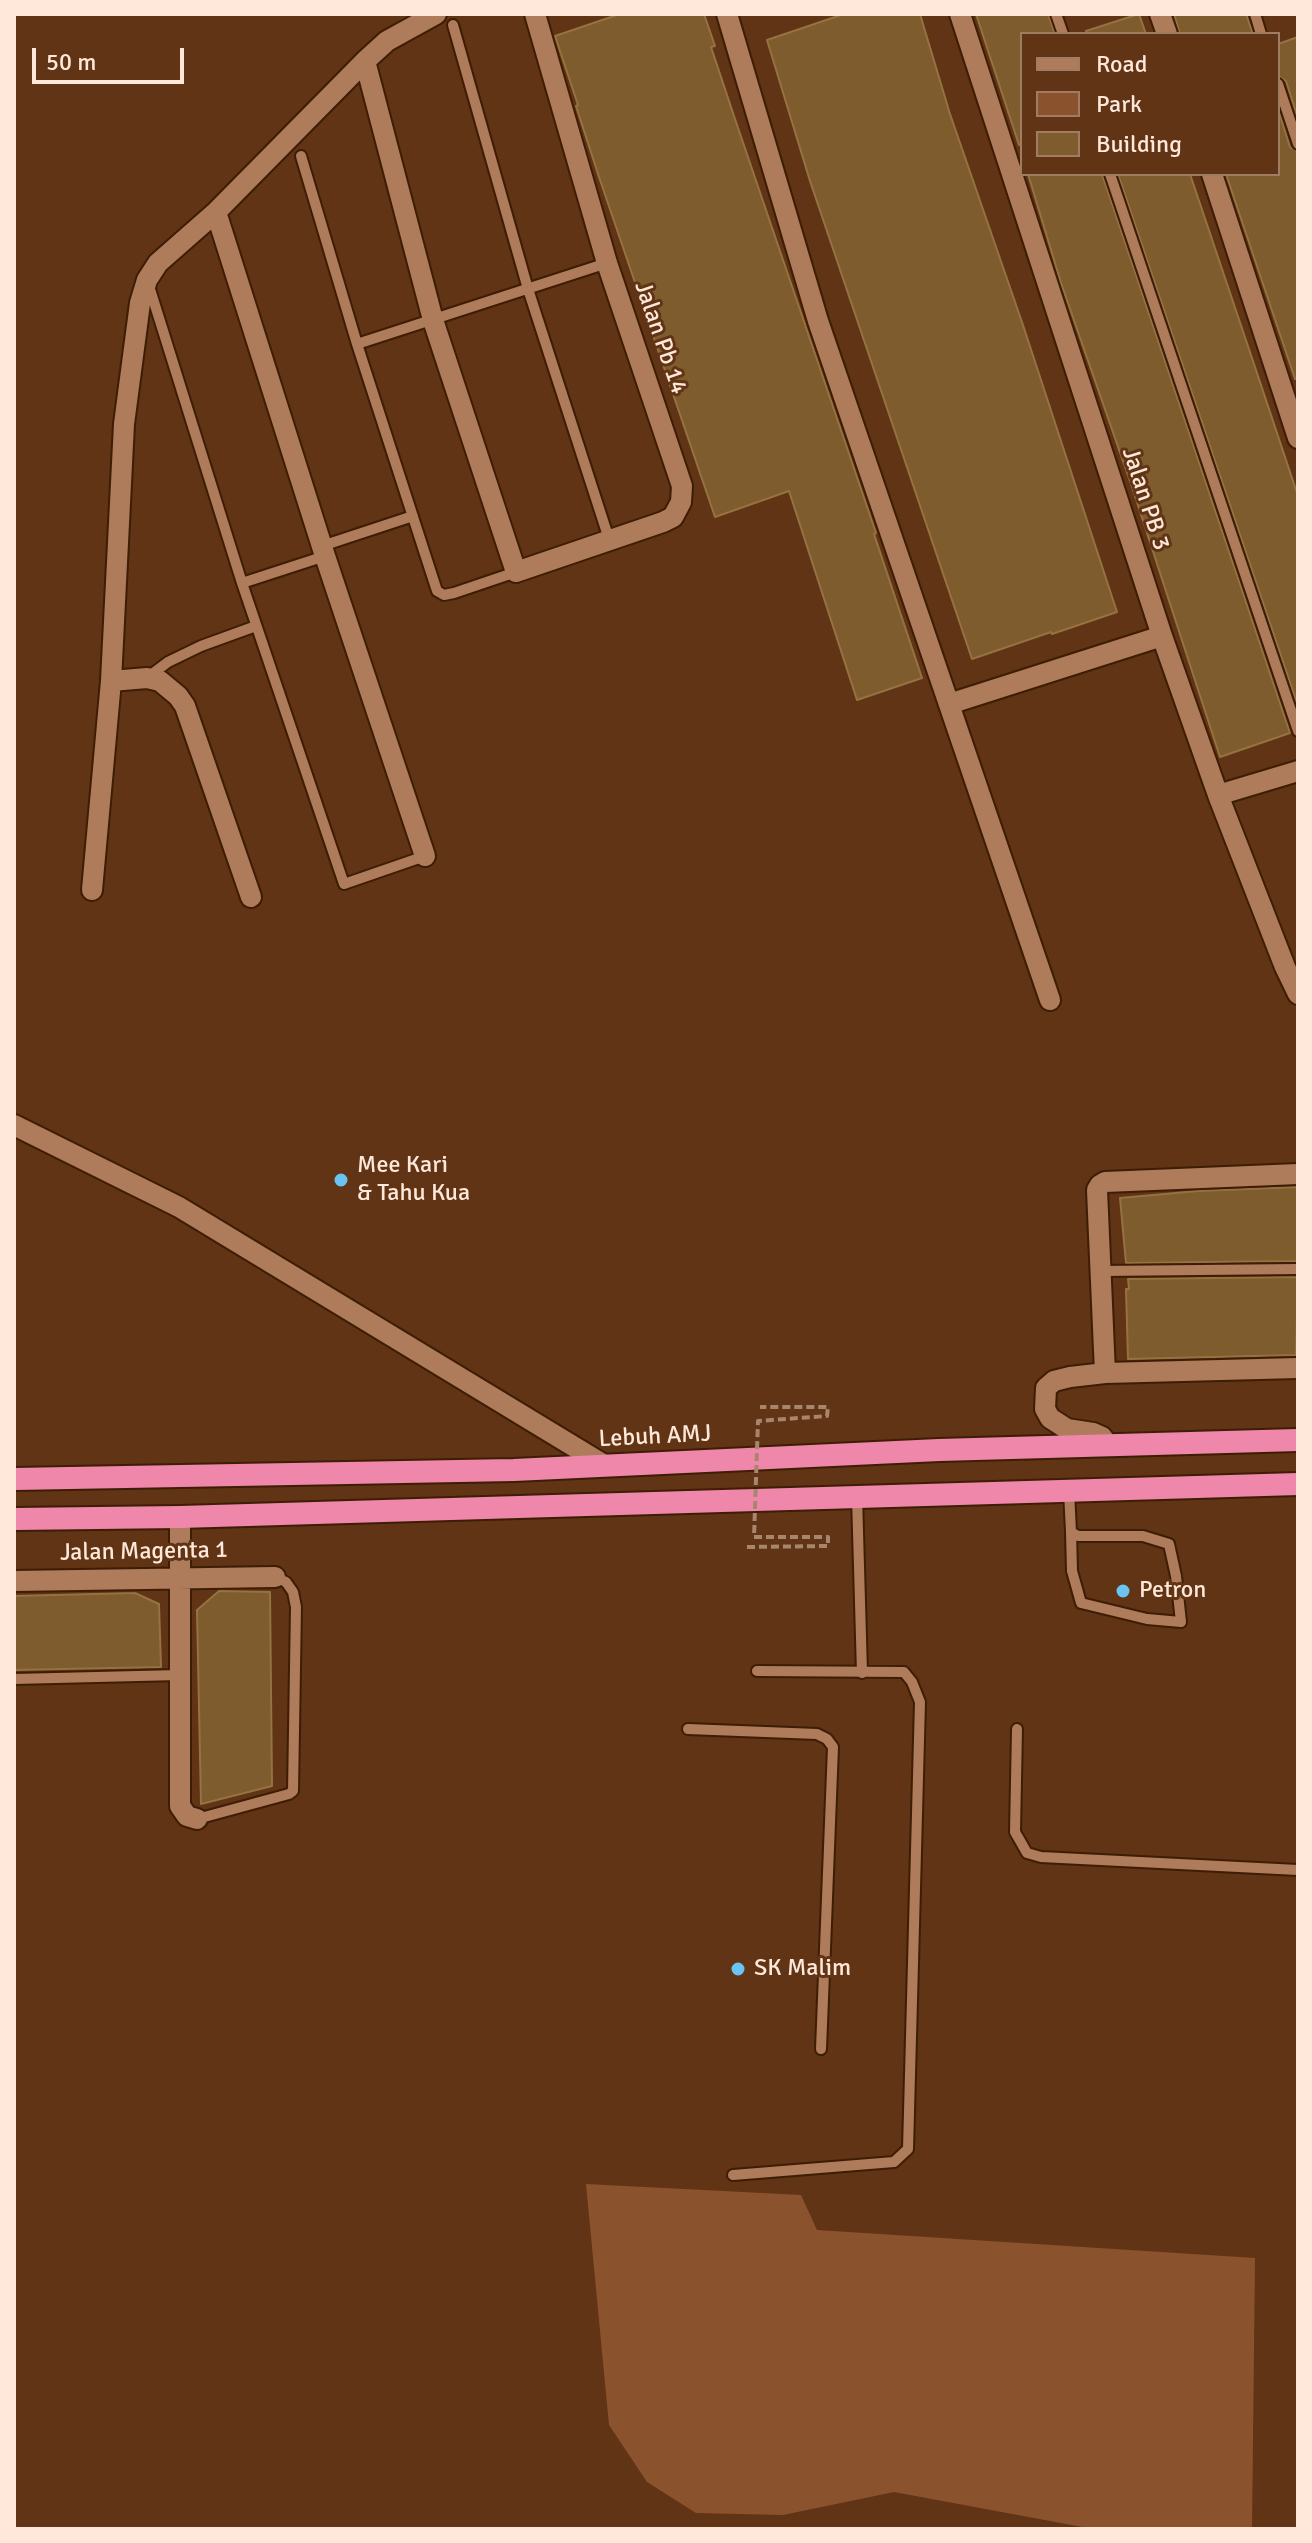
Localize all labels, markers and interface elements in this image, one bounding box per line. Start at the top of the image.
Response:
scale bar [36,32,188,82]
legend [1020,32,1280,176]
text: 50 m [46,47,96,77]
text: Road [1096,49,1147,79]
text: Park [1096,89,1142,119]
text: Building [1096,129,1182,159]
street label: Jalan Pb 14 [627,278,693,398]
street label: Jalan PB 3 [1115,444,1175,554]
place label: Mee Kari & Tahu Kua [357,1152,470,1208]
marker: Mee Kari & Tahu Kua [332,1171,350,1189]
street label: Lebuh AMJ [598,1420,712,1454]
street label: Jalan Magenta 1 [60,1536,228,1568]
place label: Petron [1139,1577,1206,1605]
marker: Petron [1114,1582,1132,1600]
place label: SK Malim [754,1955,851,1983]
marker: SK Malim [729,1960,747,1978]

